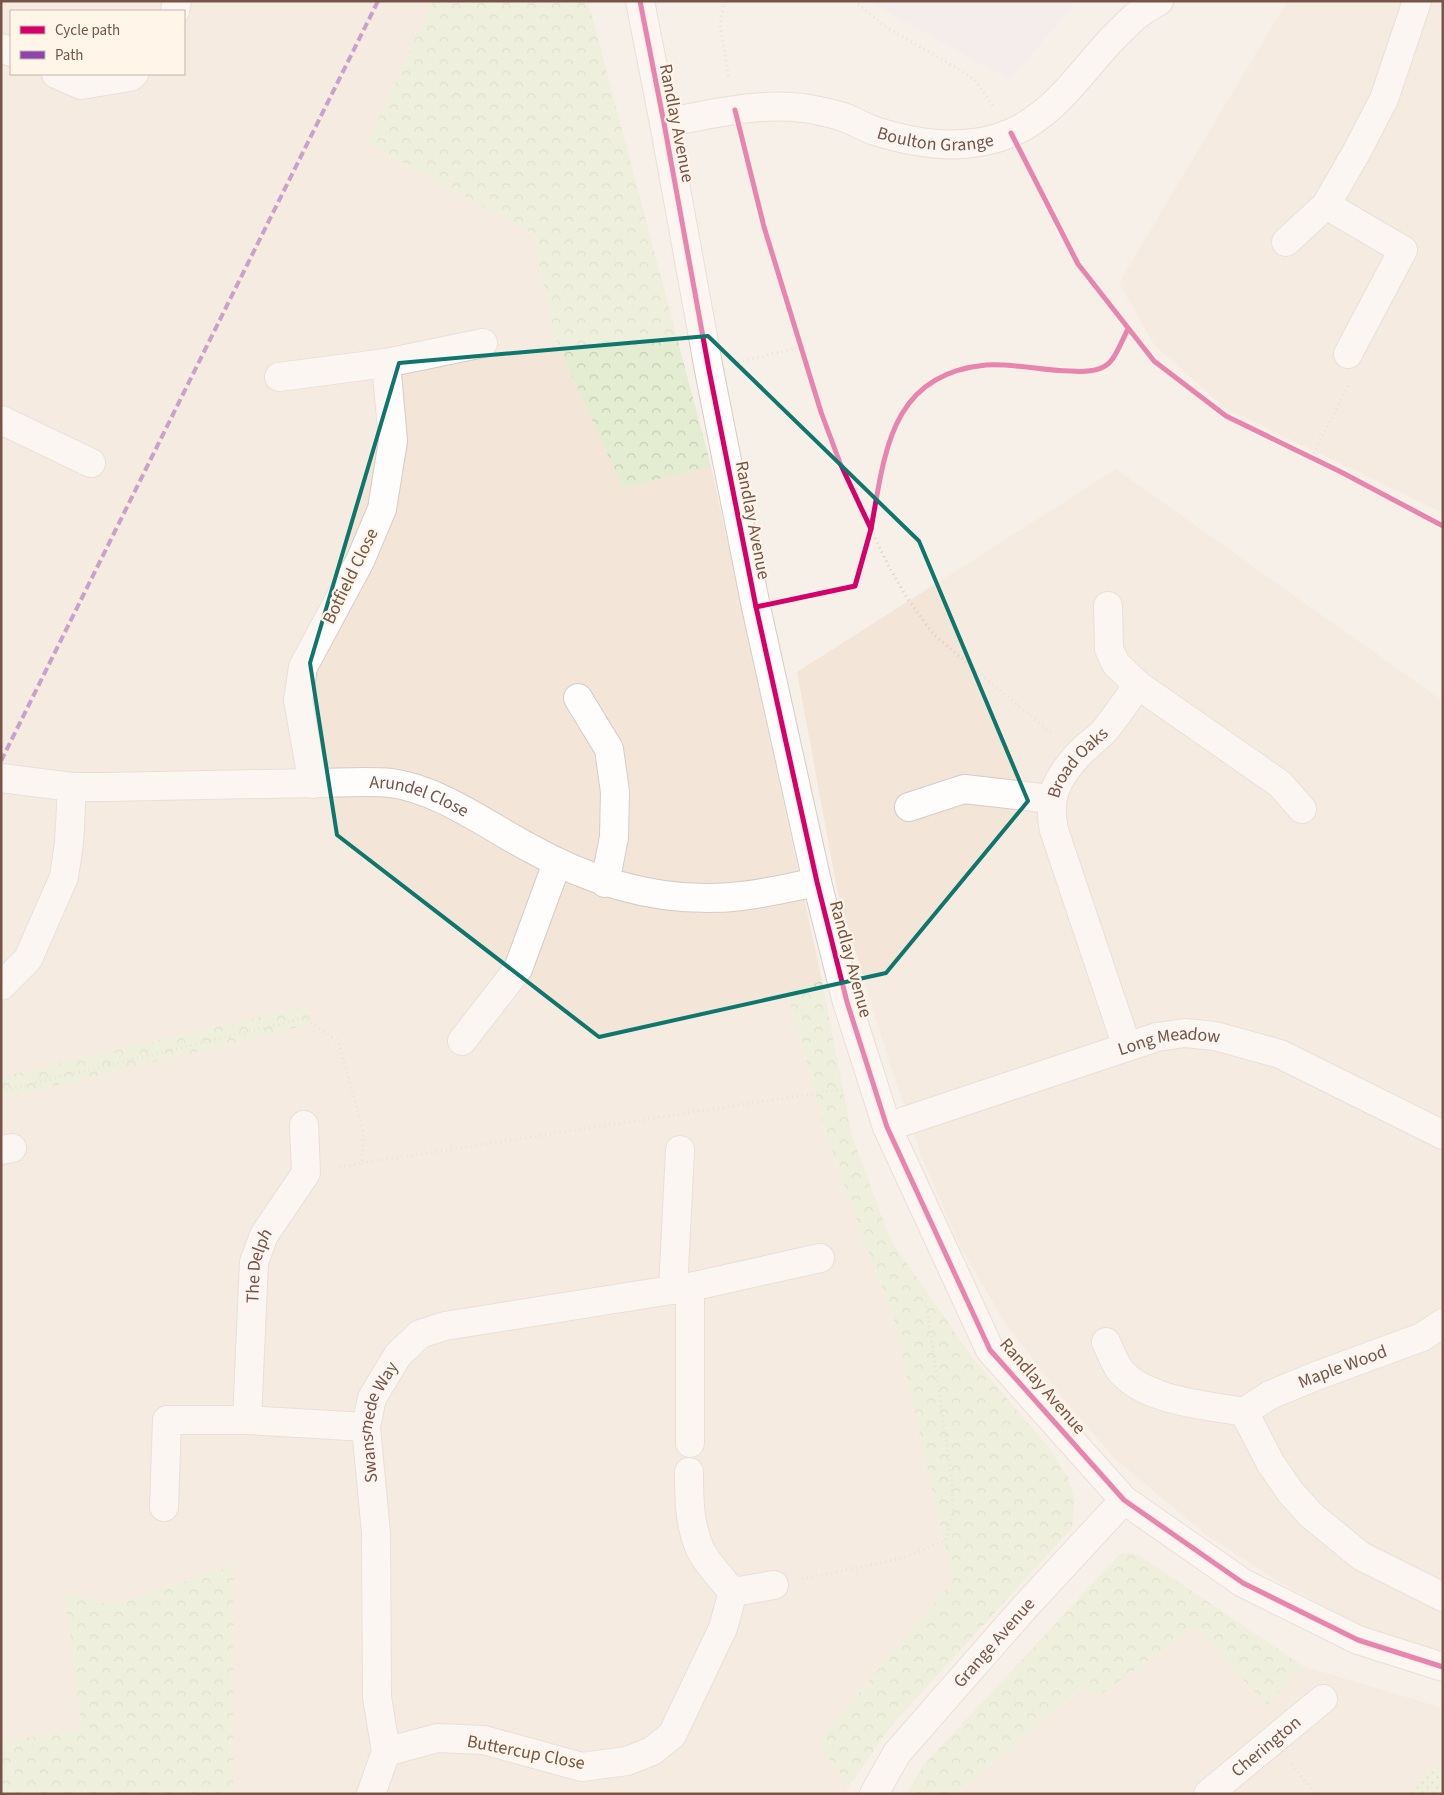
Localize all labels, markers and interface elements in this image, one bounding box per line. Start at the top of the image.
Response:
legend [10,10,185,75]
text: Cycle path [55,20,120,41]
text: Path [55,45,83,66]
street label: Randlay Avenue [653,62,700,185]
street label: Boulton Grange [874,120,997,158]
street label: Randlay Avenue [729,459,776,582]
street label: Botfield Close [316,524,384,628]
street label: Broad Oaks [1041,722,1114,801]
street label: Arundel Close [369,770,473,824]
street label: Randlay Avenue [823,898,878,1020]
street label: Long Meadow [1115,1021,1221,1062]
street label: The Delph [240,1223,278,1304]
street label: Randlay Avenue [994,1333,1092,1440]
street label: Maple Wood [1294,1339,1391,1395]
street label: Swansmede Way [353,1356,405,1484]
street label: Grange Avenue [948,1592,1041,1693]
street label: Cherington [1226,1710,1307,1783]
street label: Buttercup Close [465,1729,587,1776]

